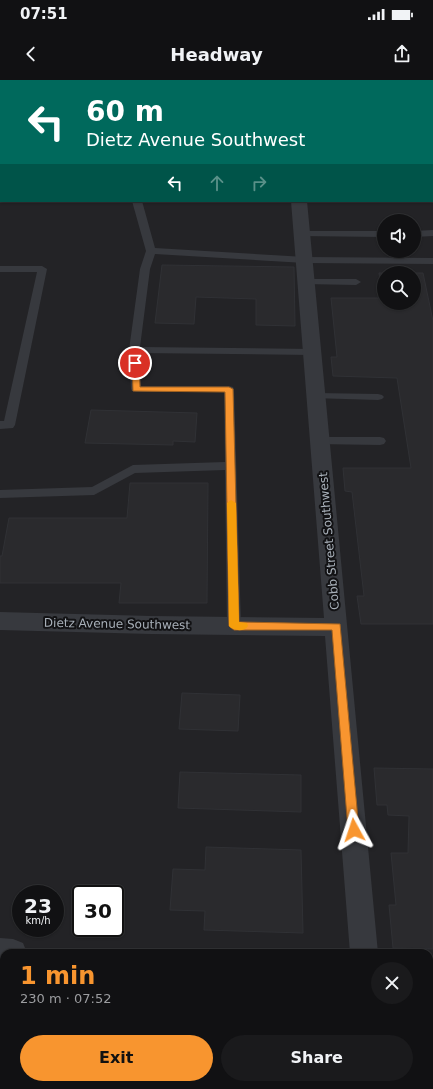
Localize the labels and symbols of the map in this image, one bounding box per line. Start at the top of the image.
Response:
pin [118,346,152,380]
street label: Cobb Street Southwest [316,471,342,610]
street label: Dietz Avenue Southwest [44,616,191,632]
position arrow [333,809,375,851]
speed limit sign: 30 [72,885,124,937]

